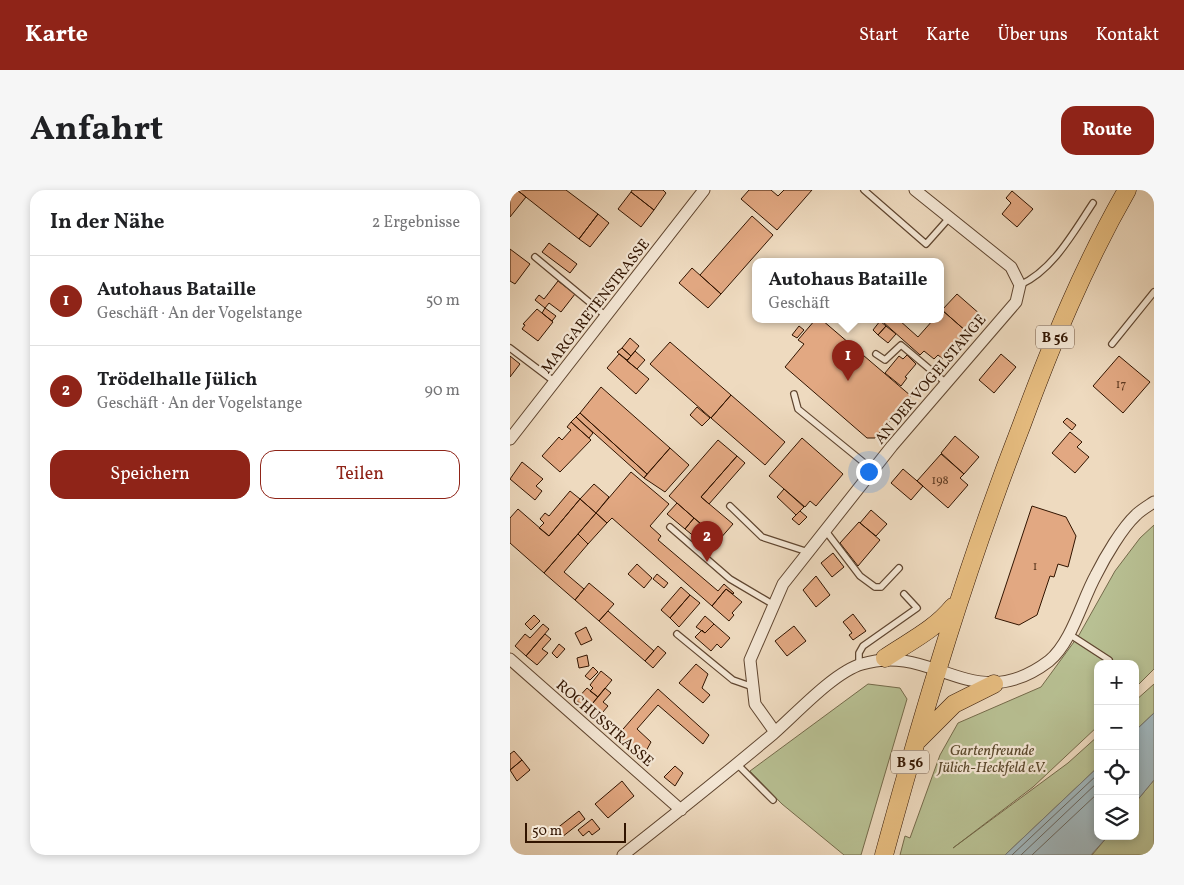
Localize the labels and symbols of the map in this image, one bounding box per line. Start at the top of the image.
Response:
street label: MARGARETENSTRASSE [537,235,656,379]
street label: AN DER VOGELSTANGE [870,310,992,449]
road number: B 56 [1036,326,1074,348]
pin: 1 [832,340,864,381]
house number: 17 [1116,377,1126,393]
your location [856,459,882,485]
house number: 198 [932,473,948,489]
pin: 2 [691,521,723,562]
house number: 1 [1033,559,1037,575]
street label: ROCHUSSTRASSE [551,676,657,772]
park label: Gartenfreunde Jülich-Heckfeld e.V. [936,741,1046,779]
road number: B 56 [891,750,929,774]
scale bar [525,820,626,843]

